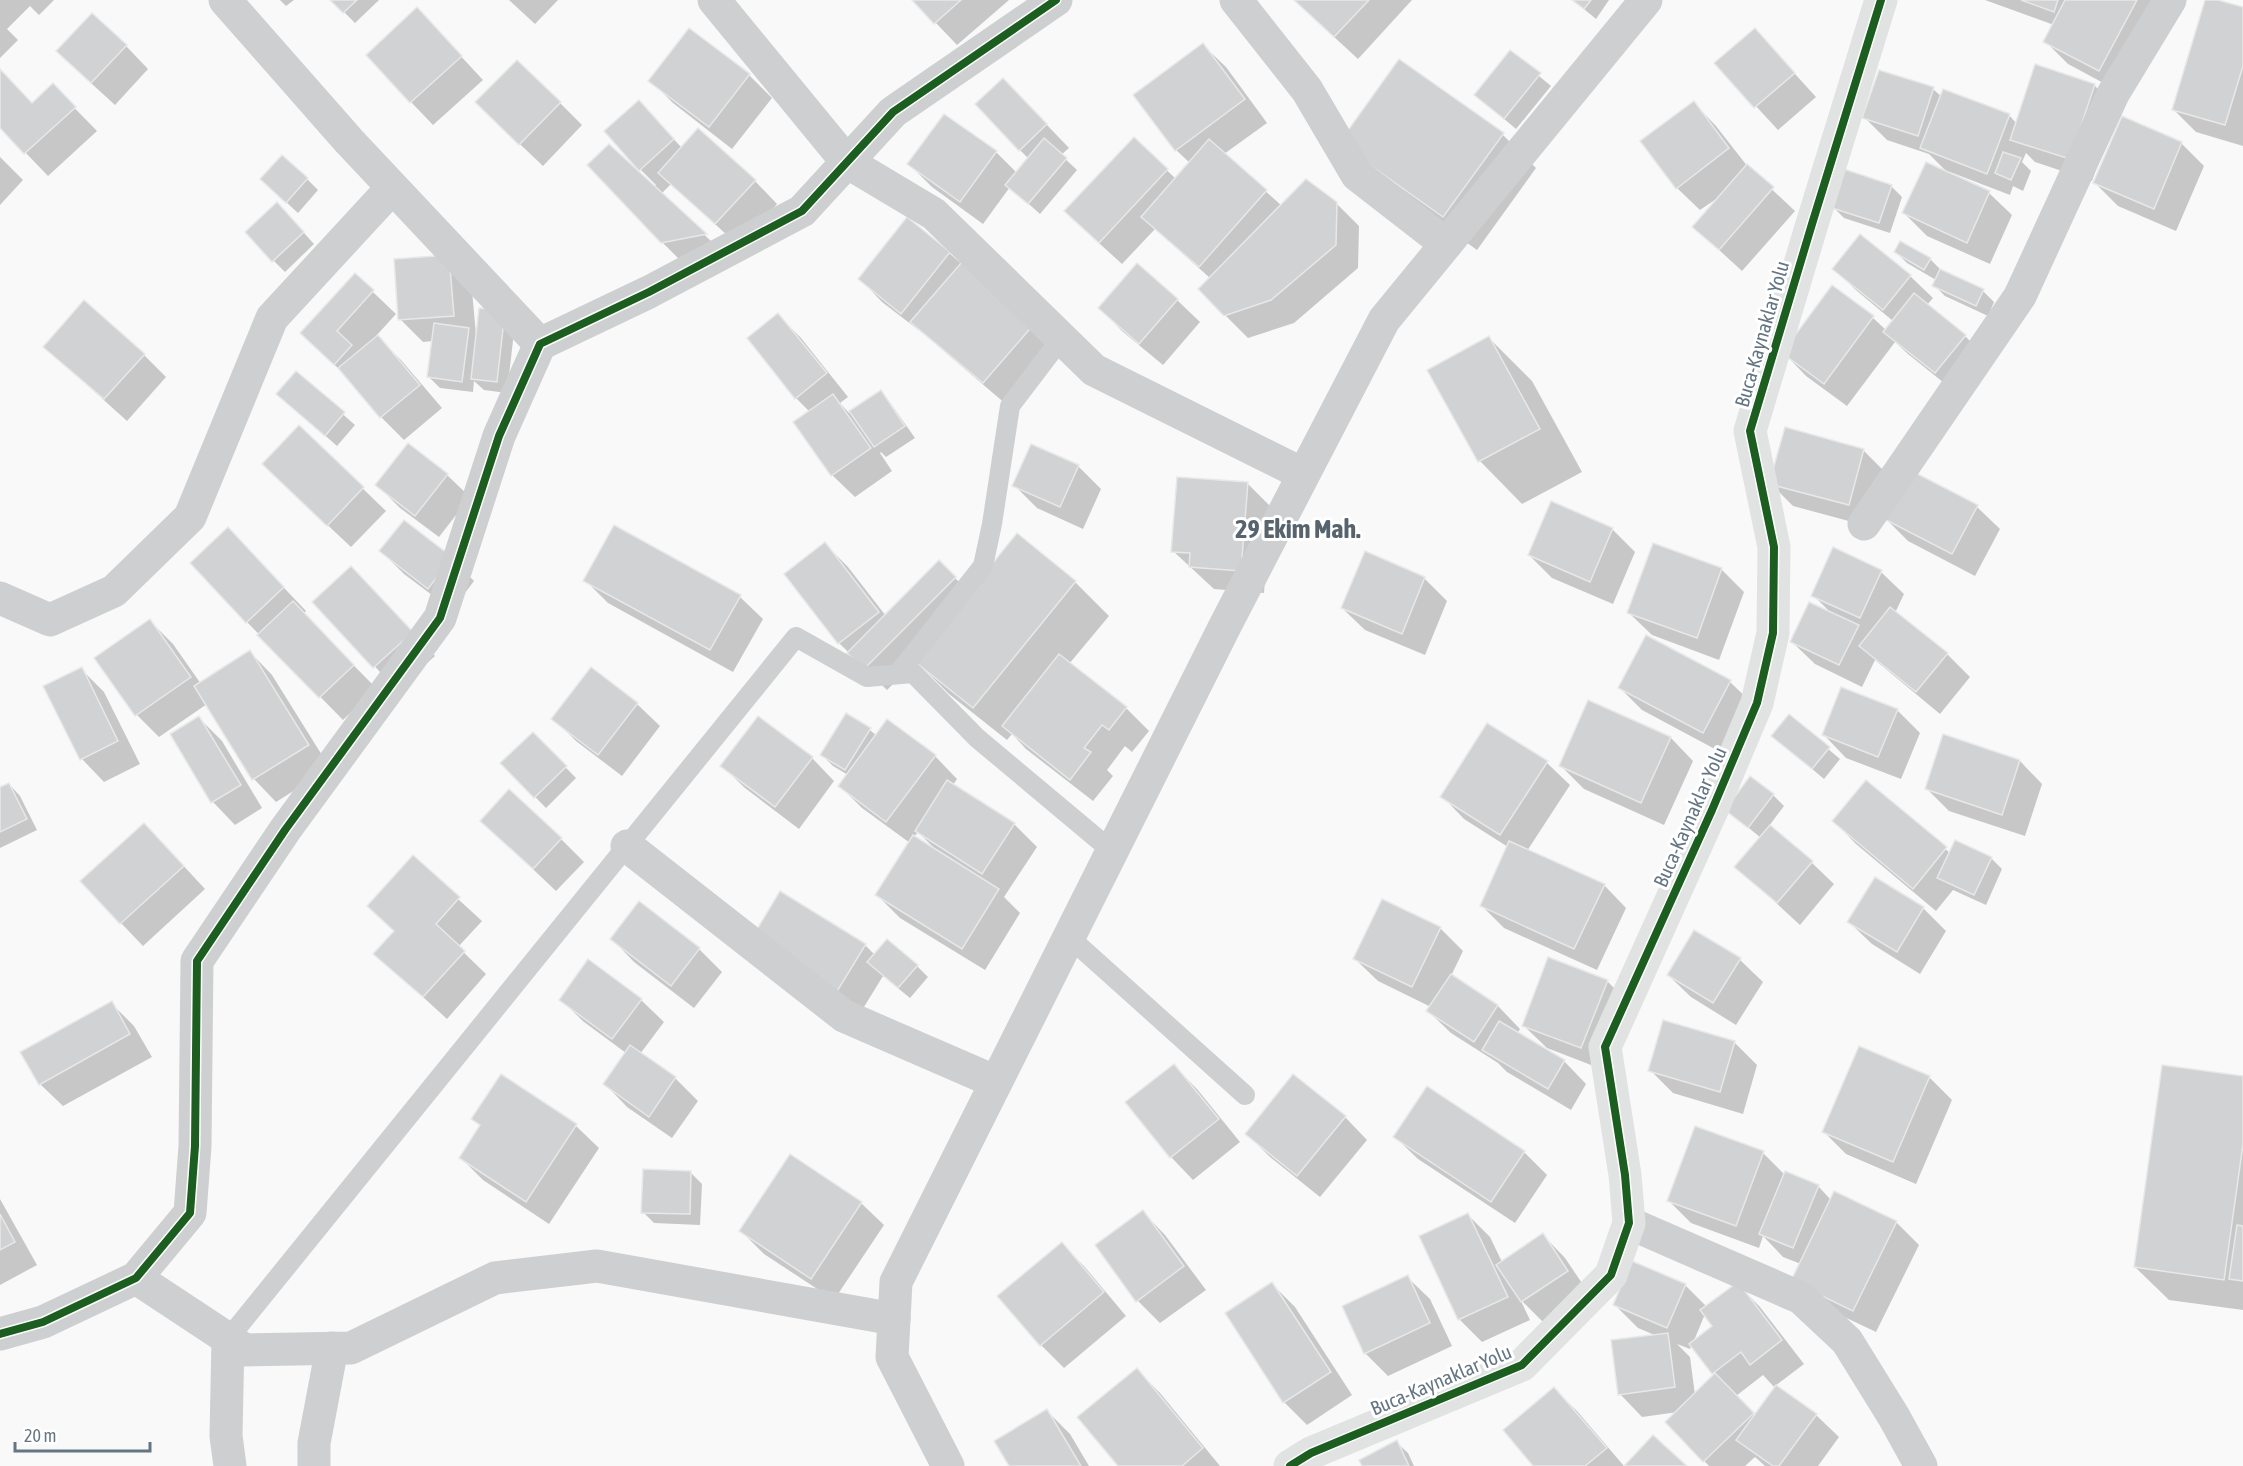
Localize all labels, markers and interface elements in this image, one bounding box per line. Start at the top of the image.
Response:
street label: Buca-Kaynaklar Yolu [1730,258,1793,410]
district label: 29 Ekim Mah. [1235,514,1361,544]
street label: Buca-Kaynaklar Yolu [1648,743,1731,890]
street label: Buca-Kaynaklar Yolu [1367,1339,1515,1420]
scale bar [15,1415,150,1453]
text: 20 m [24,1425,56,1446]

